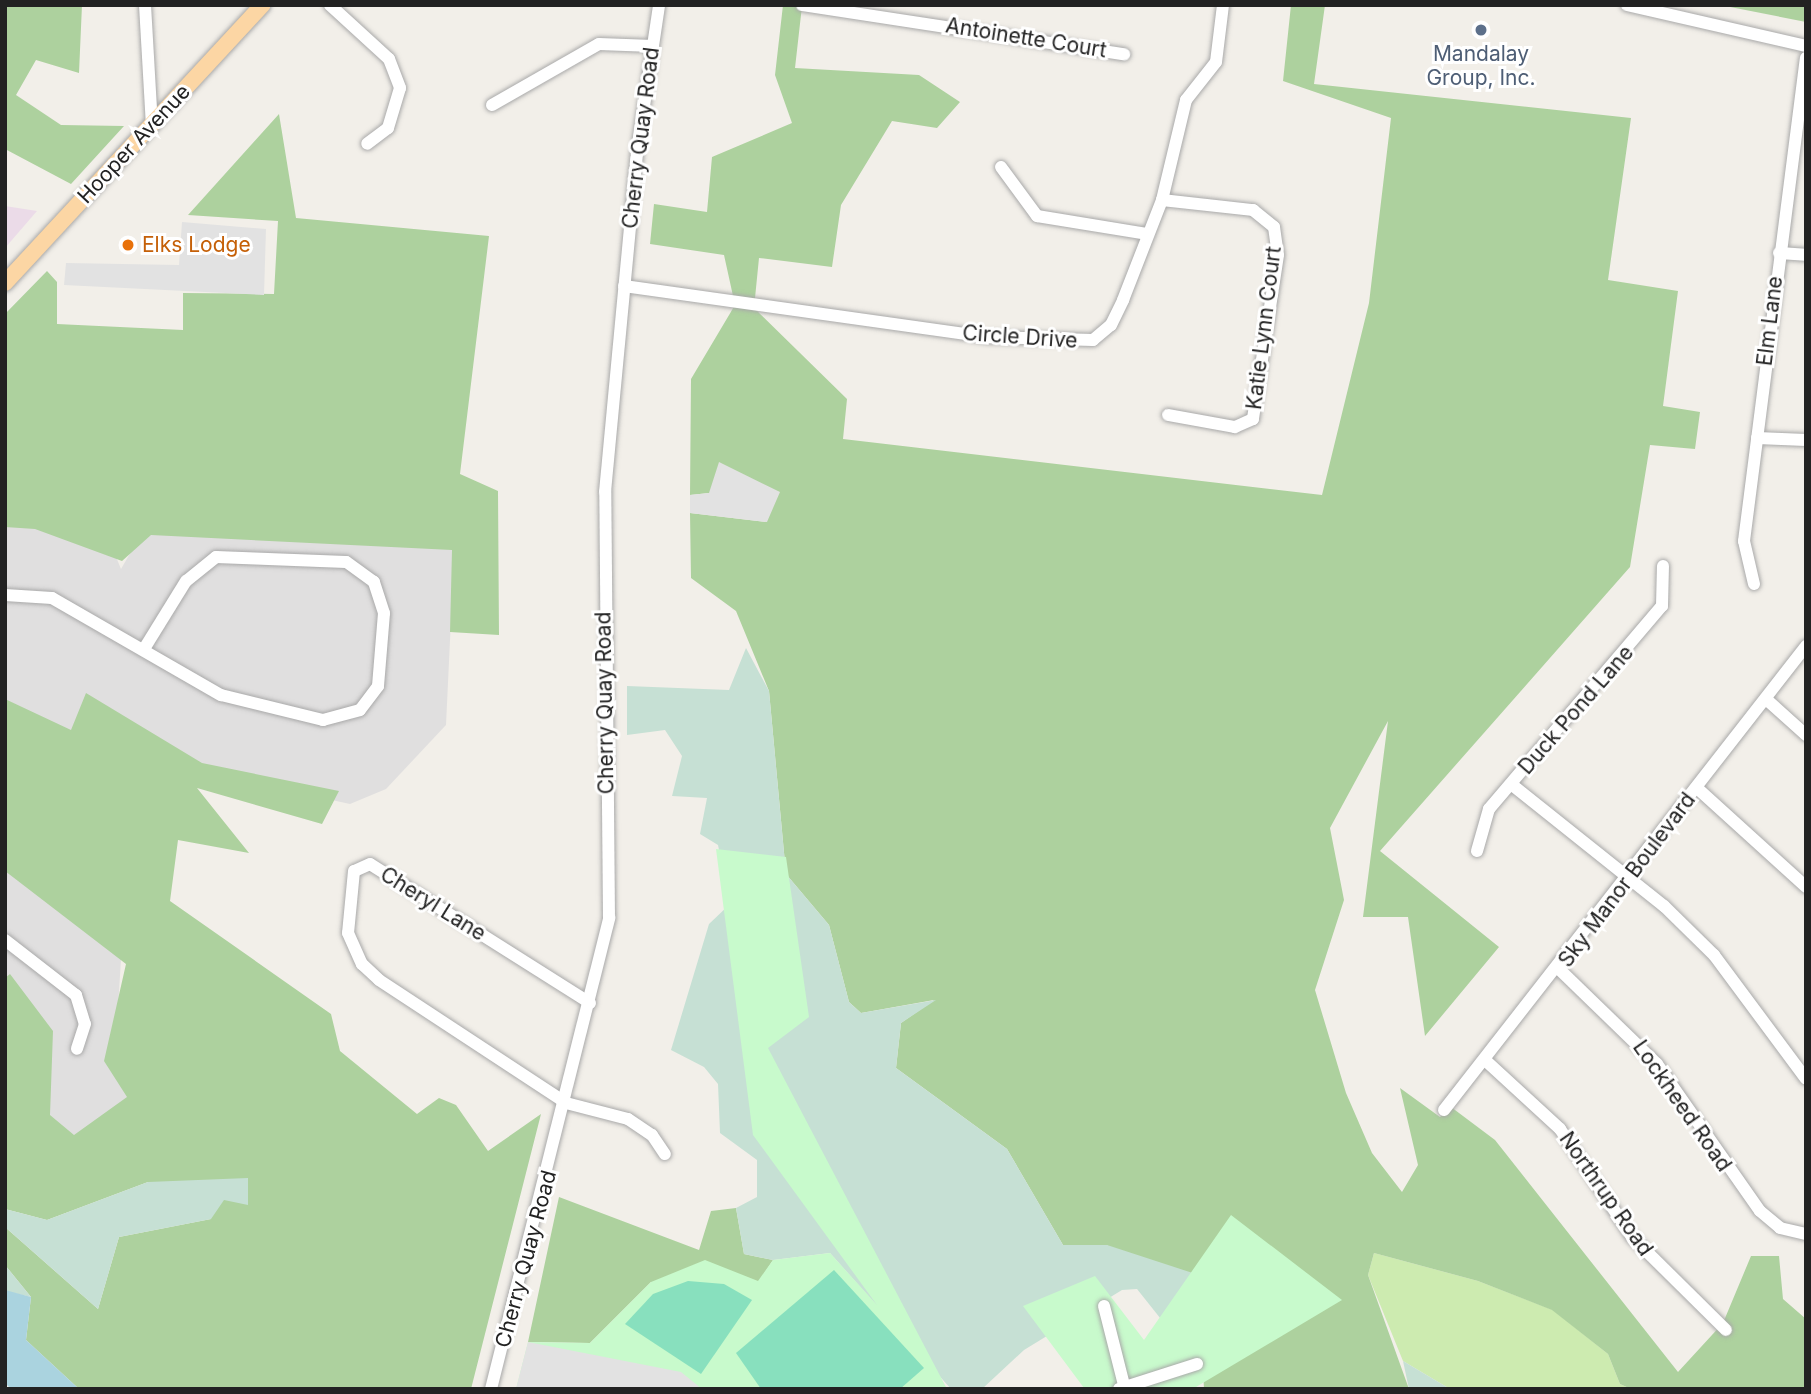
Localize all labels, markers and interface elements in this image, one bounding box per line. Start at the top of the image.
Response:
street label: Antoinette Court [944,13,1108,63]
marker: Mandalay Group, Inc. [1473,22,1489,38]
place label: Mandalay Group, Inc. [1426,41,1536,91]
street label: Cherry Quay Road [617,46,665,230]
street label: Hooper Avenue [72,79,196,209]
place label: Elks Lodge [142,232,251,258]
marker: Elks Lodge [120,237,136,253]
street label: Katie Lynn Court [1241,245,1287,411]
street label: Elm Lane [1752,275,1788,367]
street label: Circle Drive [962,320,1078,354]
street label: Cherry Quay Road [591,612,619,794]
street label: Duck Pond Lane [1513,640,1639,780]
street label: Sky Manor Boulevard [1553,788,1701,972]
street label: Cheryl Lane [376,862,490,946]
street label: Lockheed Road [1627,1036,1737,1176]
street label: Northrup Road [1554,1127,1658,1261]
street label: Cherry Quay Road [490,1168,562,1350]

